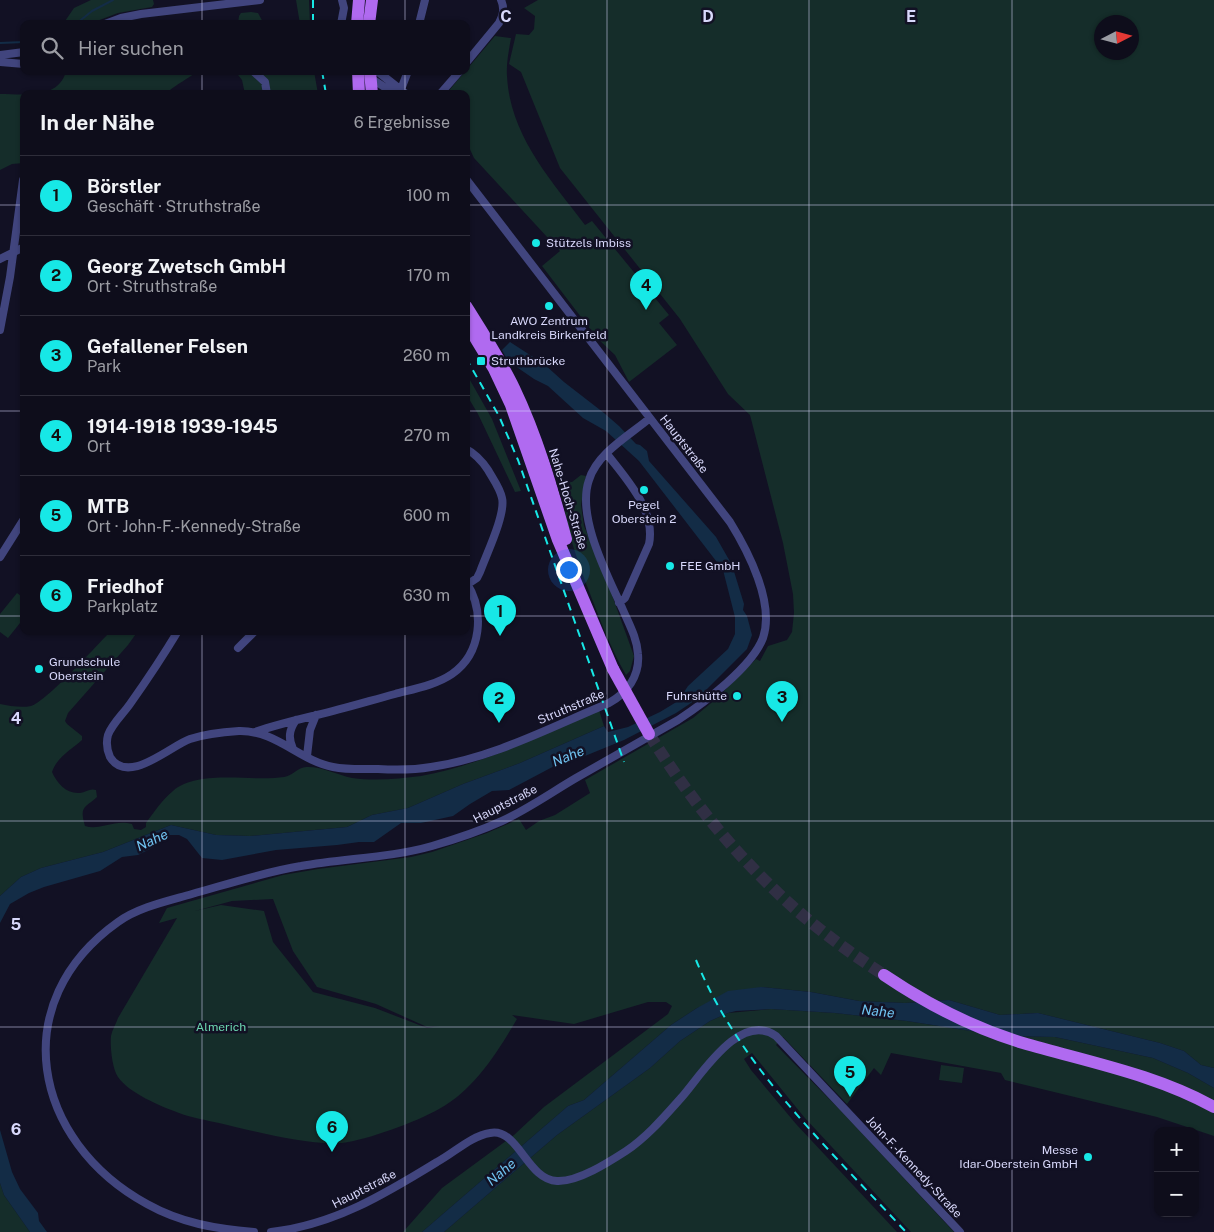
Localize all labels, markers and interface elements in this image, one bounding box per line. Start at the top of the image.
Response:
text: C [500,7,512,26]
text: D [702,7,714,26]
text: E [906,7,916,26]
north arrow [1094,15,1139,60]
search box [20,20,470,75]
icon: search [38,34,66,62]
text: Hier suchen [78,37,184,59]
text: In der Nähe [40,110,155,135]
text: 6 Ergebnisse [354,113,450,132]
text: Börstler [87,175,161,197]
text: 1 [53,186,59,205]
text: 100 m [406,186,450,205]
text: Geschäft · Struthstraße [87,197,261,216]
place label: Stützels Imbiss [546,236,631,250]
marker: Stützels Imbiss [530,237,542,249]
text: Georg Zwetsch GmbH [87,255,286,277]
text: 2 [51,266,61,285]
text: 170 m [407,266,450,285]
pin: 4 [630,269,662,310]
text: Ort · Struthstraße [87,277,217,296]
marker: AWO Zentrum Landkreis Birkenfeld [543,300,555,312]
place label: AWO Zentrum Landkreis Birkenfeld [491,314,607,342]
text: Gefallener Felsen [87,335,248,357]
text: 3 [51,346,61,365]
text: 260 m [403,346,450,365]
place label: Struthbrücke [491,354,565,368]
marker: Struthbrücke [475,355,487,367]
text: Park [87,357,121,376]
street label: Hauptstraße [657,412,711,476]
text: 1914-1918 1939-1945 [87,415,278,437]
text: 4 [51,426,61,445]
text: 270 m [404,426,450,445]
text: Ort [87,437,111,456]
street label: Nahe-Hoch-Straße [546,447,590,551]
marker: Pegel Oberstein 2 [638,484,650,496]
text: MTB [87,495,129,517]
place label: Pegel Oberstein 2 [612,498,676,526]
text: 5 [51,506,61,525]
text: 600 m [403,506,450,525]
text: Ort · John-F.-Kennedy-Straße [87,517,301,536]
your location [556,557,582,583]
place label: FEE GmbH [680,559,740,573]
marker: FEE GmbH [664,560,676,572]
text: Friedhof [87,575,164,597]
text: 6 [51,586,61,605]
text: 630 m [403,586,450,605]
pin: 1 [484,595,516,636]
text: Parkplatz [87,597,158,616]
place label: Grundschule Oberstein [49,655,120,683]
marker: Grundschule Oberstein [33,663,45,675]
pin: 3 [766,681,798,722]
pin: 2 [483,682,515,723]
street label: Struthstraße [535,687,607,727]
place label: Fuhrshütte [666,689,727,703]
marker: Fuhrshütte [731,690,743,702]
text: 4 [11,709,22,728]
water label: Nahe [550,742,587,770]
street label: Hauptstraße [471,782,540,826]
water label: Nahe [134,826,171,854]
text: 5 [11,915,22,934]
water label: Nahe [861,1001,896,1021]
park label: Almerich [196,1020,246,1034]
pin: 5 [834,1056,866,1097]
pin: 6 [316,1111,348,1152]
street label: John-F.-Kennedy-Straße [863,1113,965,1221]
text: 6 [11,1120,21,1139]
map controls [1154,1127,1199,1217]
button: + [1154,1127,1199,1172]
place label: Messe Idar-Oberstein GmbH [959,1143,1078,1171]
marker: Messe Idar-Oberstein GmbH [1082,1151,1094,1163]
water label: Nahe [483,1155,519,1189]
street label: Hauptstraße [330,1167,399,1211]
button: − [1154,1172,1199,1217]

